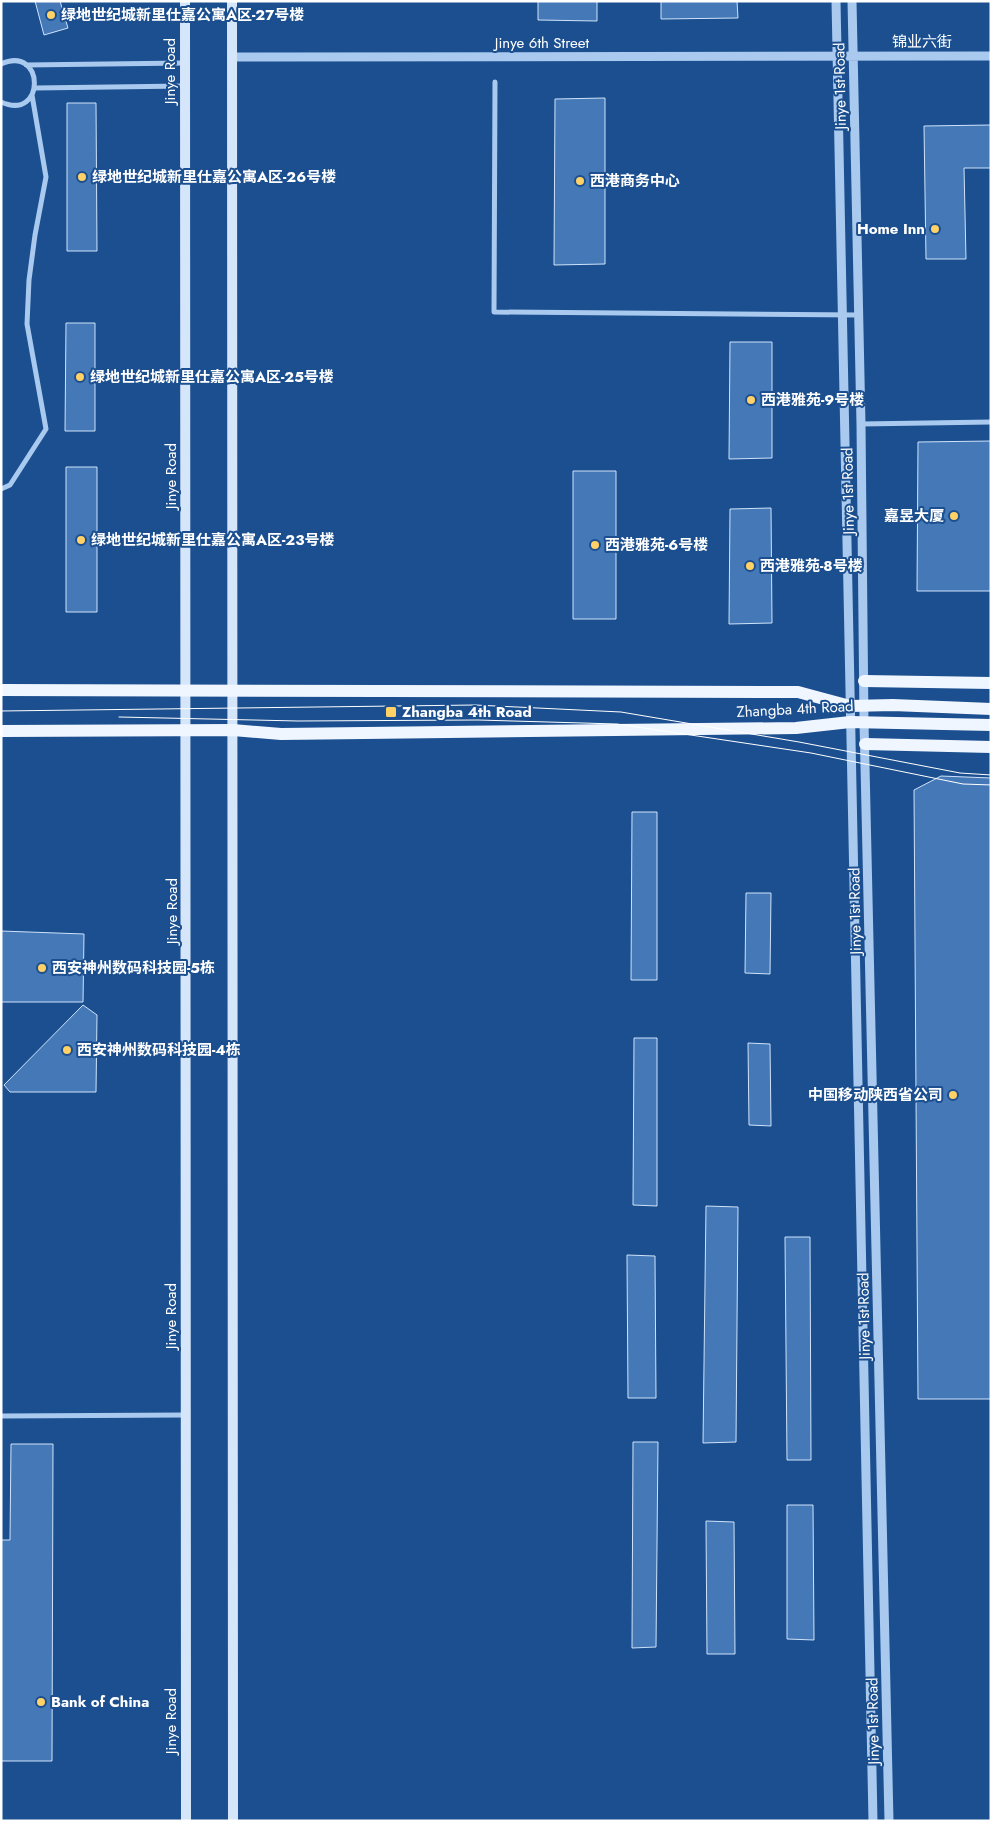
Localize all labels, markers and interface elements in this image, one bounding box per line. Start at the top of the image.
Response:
place label: 绿地世纪城新里仕嘉公寓A区-27号楼 [61,4,304,26]
marker: 绿地世纪城新里仕嘉公寓A区-27号楼 [45,9,57,21]
street label: 锦业六街 [892,31,952,53]
street label: Jinye 6th Street [493,32,590,54]
street label: Jinye Road [159,38,181,106]
street label: Jinye 1st Road [828,42,852,132]
place label: 绿地世纪城新里仕嘉公寓A区-26号楼 [92,166,336,188]
place label: 西港商务中心 [590,170,680,192]
marker: 绿地世纪城新里仕嘉公寓A区-26号楼 [76,171,88,183]
marker: 西港商务中心 [574,175,586,187]
place label: Home Inn [857,218,925,240]
marker: Home Inn [929,223,941,235]
place label: 绿地世纪城新里仕嘉公寓A区-25号楼 [90,366,334,388]
marker: 绿地世纪城新里仕嘉公寓A区-25号楼 [74,371,86,383]
place label: 西港雅苑-9号楼 [761,389,864,411]
marker: 西港雅苑-9号楼 [745,394,757,406]
street label: Jinye Road [160,443,182,511]
street label: Jinye 1st Road [836,447,860,537]
place label: 嘉昱大厦 [884,505,944,527]
marker: 嘉昱大厦 [948,510,960,522]
place label: 绿地世纪城新里仕嘉公寓A区-23号楼 [91,529,335,551]
marker: 绿地世纪城新里仕嘉公寓A区-23号楼 [75,534,87,546]
place label: 西港雅苑-6号楼 [605,534,708,556]
marker: 西港雅苑-6号楼 [589,539,601,551]
place label: 西港雅苑-8号楼 [760,555,863,577]
marker: 西港雅苑-8号楼 [744,560,756,572]
street label: Zhangba 4th Road [736,695,854,723]
place label: Zhangba 4th Road [402,701,532,723]
marker: Zhangba 4th Road [384,705,398,719]
street label: Jinye 1st Road [843,867,867,957]
street label: Jinye Road [161,878,183,946]
place label: 西安神州数码科技园-5栋 [52,957,215,979]
marker: 西安神州数码科技园-5栋 [36,962,48,974]
place label: 西安神州数码科技园-4栋 [77,1039,241,1061]
marker: 西安神州数码科技园-4栋 [61,1044,73,1056]
place label: 中国移动陕西省公司 [808,1084,943,1106]
marker: 中国移动陕西省公司 [947,1089,959,1101]
street label: Jinye 1st Road [852,1272,876,1362]
street label: Jinye Road [160,1283,182,1351]
street label: Jinye 1st Road [861,1677,885,1767]
street label: Jinye Road [160,1688,182,1756]
place label: Bank of China [51,1691,149,1713]
marker: Bank of China [35,1696,47,1708]

